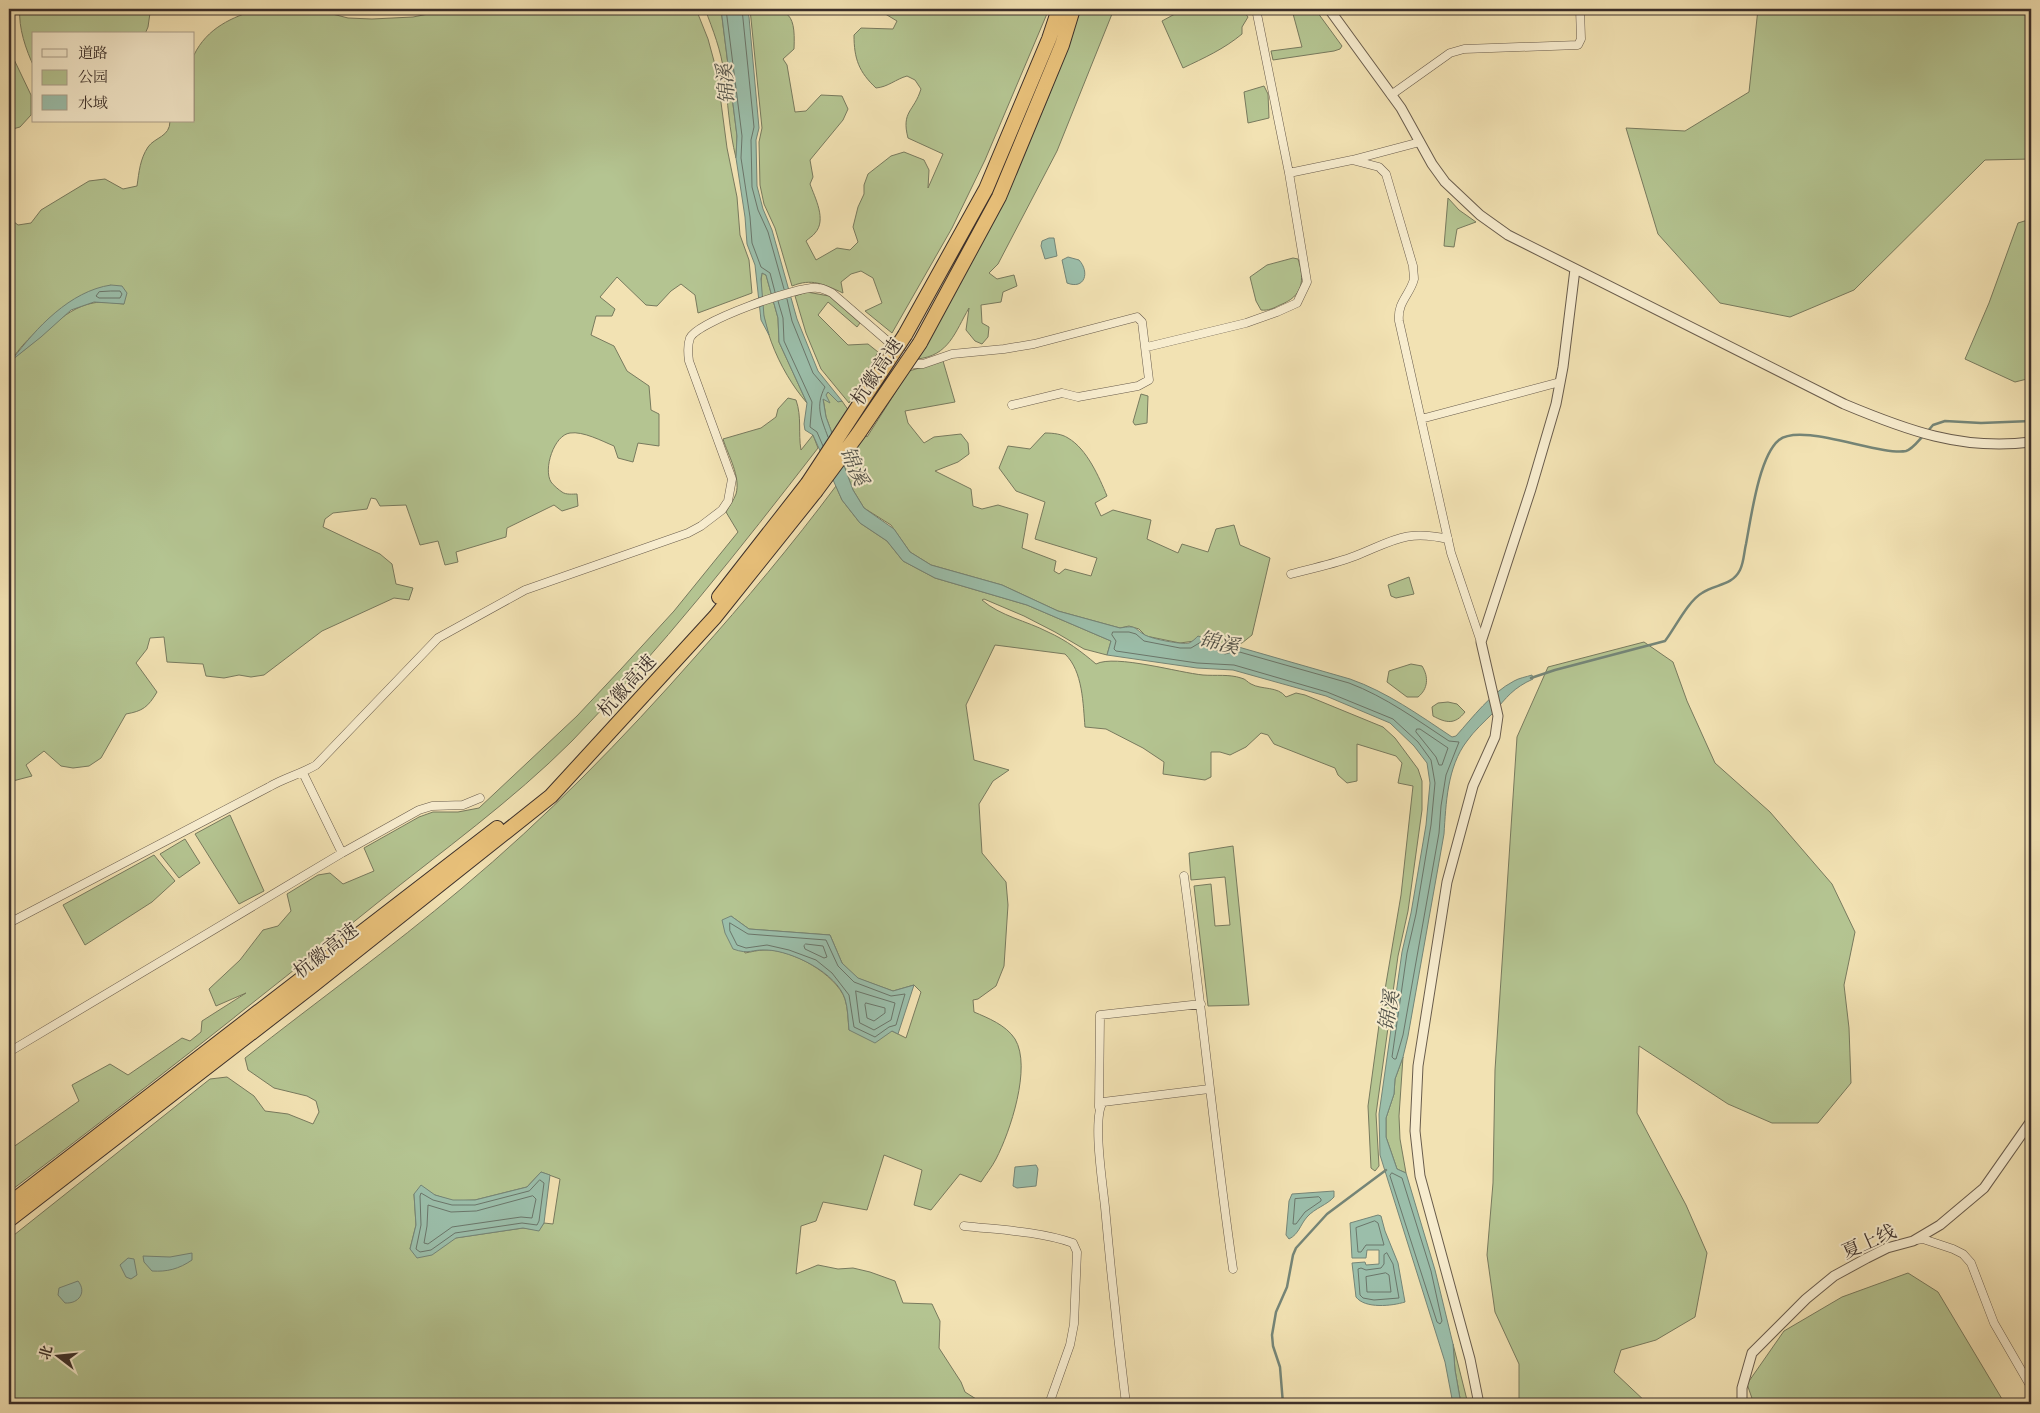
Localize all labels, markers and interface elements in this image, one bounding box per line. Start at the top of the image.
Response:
legend [32,32,195,122]
text: 道路 [78,43,108,63]
water label: 锦溪 [711,61,741,105]
text: 公园 [78,67,108,87]
text: 水域 [78,93,108,113]
street label: 杭徽高速 [845,333,909,411]
water label: 锦溪 [834,442,875,492]
water label: 锦溪 [1196,625,1243,661]
street label: 杭徽高速 [592,649,662,723]
street label: 杭徽高速 [288,917,364,985]
water label: 锦溪 [1373,987,1406,1033]
street label: 夏上线 [1838,1219,1900,1265]
north arrow [32,1330,82,1380]
text: 北 [35,1343,57,1362]

